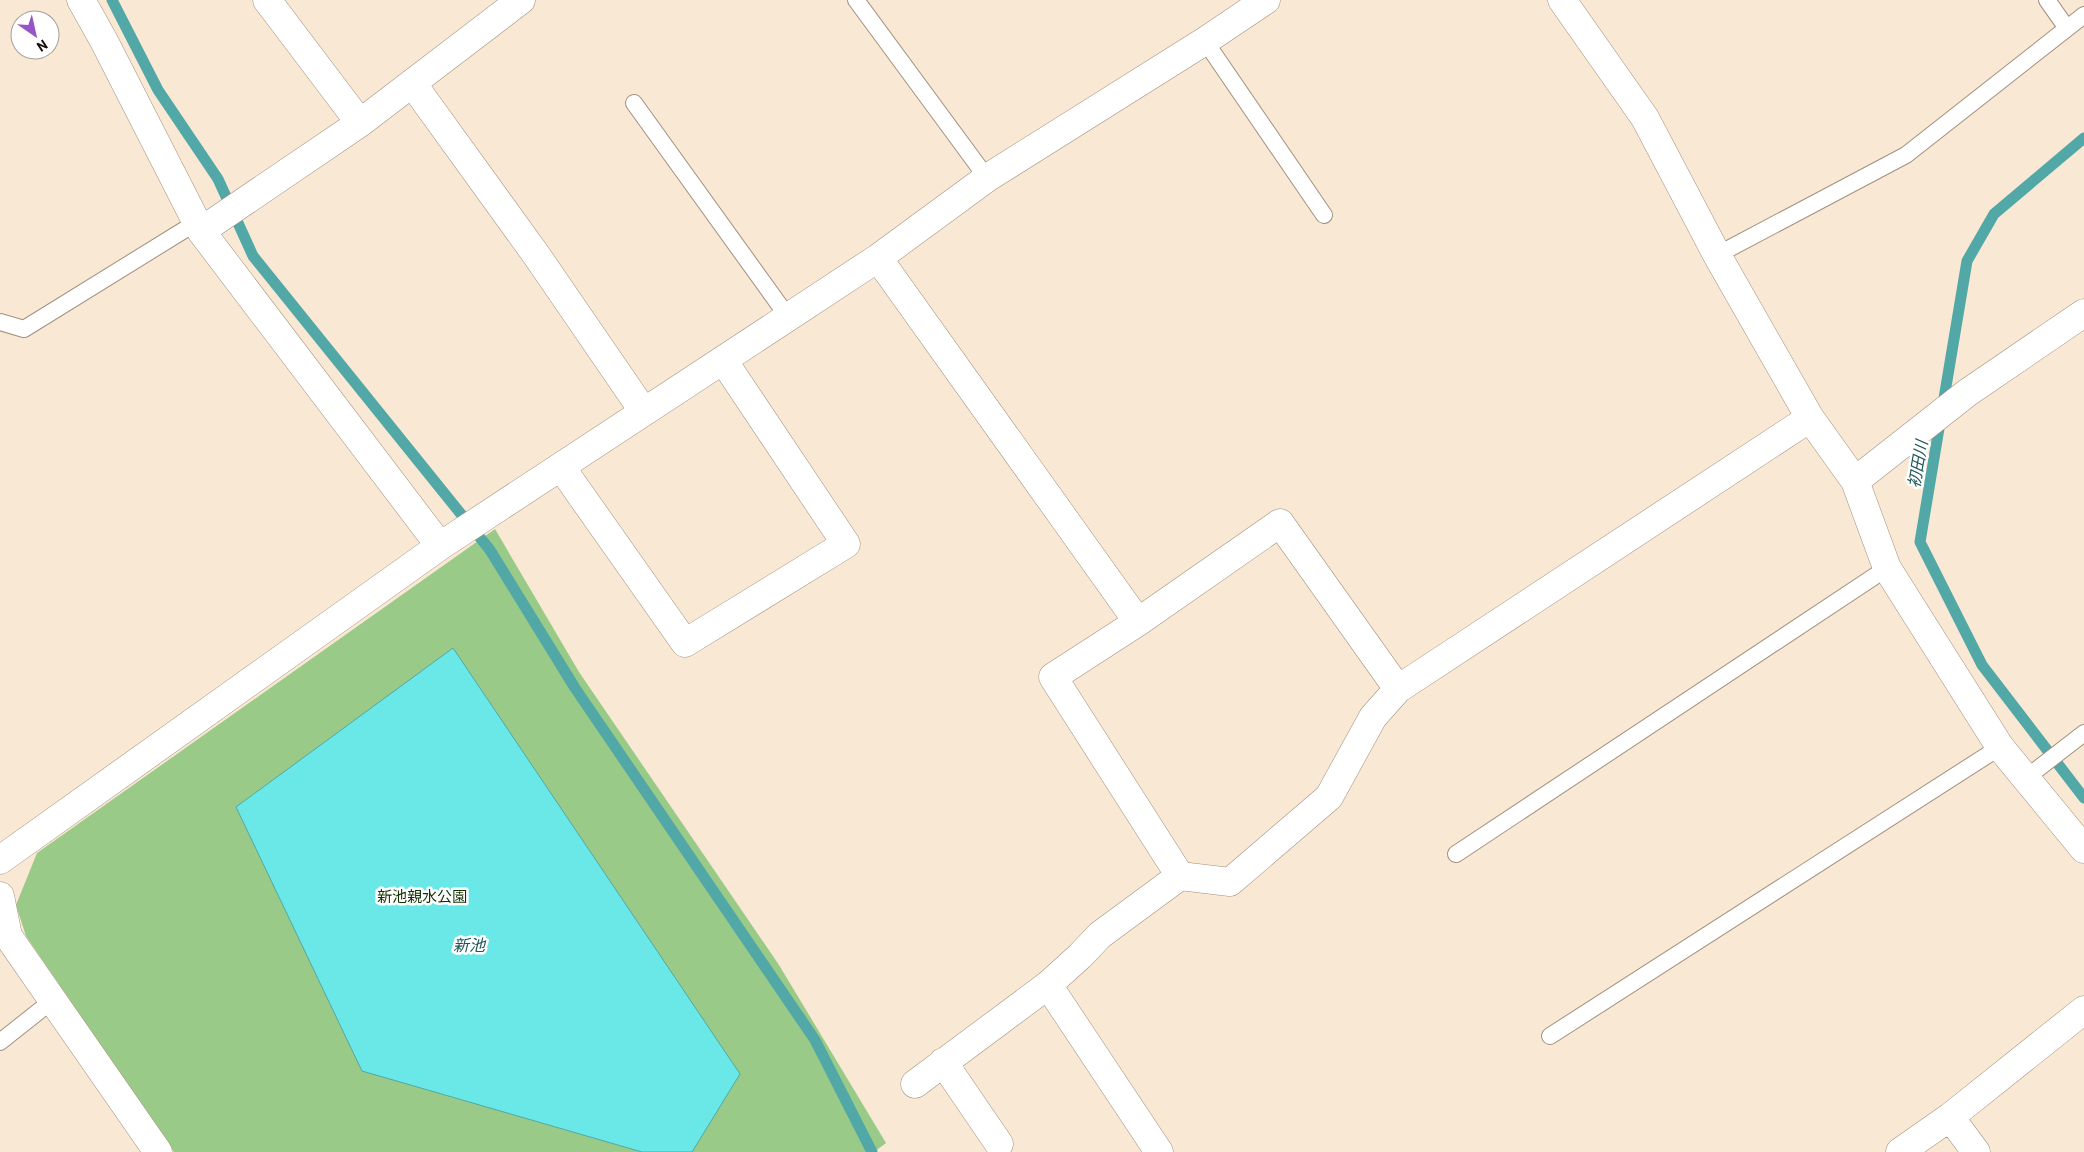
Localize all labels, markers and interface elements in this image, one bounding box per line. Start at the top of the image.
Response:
north arrow [10,10,60,60]
text: N [34,37,51,56]
water label: 初田川 [1903,437,1931,489]
park label: 新池親水公園 [377,887,467,905]
water label: 新池 [453,935,487,954]

